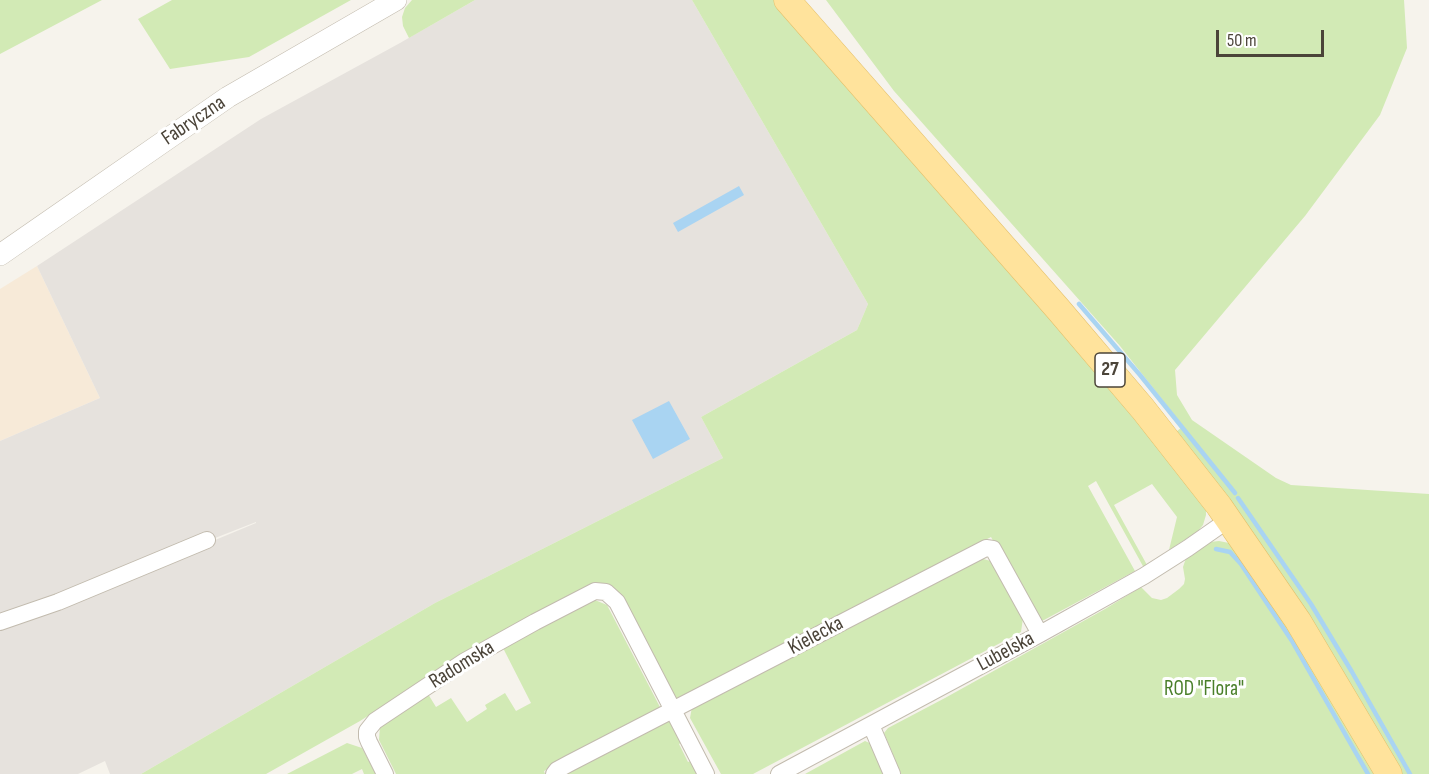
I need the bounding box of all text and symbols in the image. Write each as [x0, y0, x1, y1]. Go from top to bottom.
scale bar [1219, 18, 1327, 56]
text: 50 m [1227, 30, 1257, 51]
street label: Fabryczna [157, 91, 231, 151]
road number: 27 [1095, 353, 1125, 387]
street label: Kielecka [784, 611, 848, 661]
street label: Lubelska [973, 626, 1039, 678]
street label: Radomska [425, 635, 499, 695]
park label: ROD "Flora" [1164, 677, 1244, 703]

